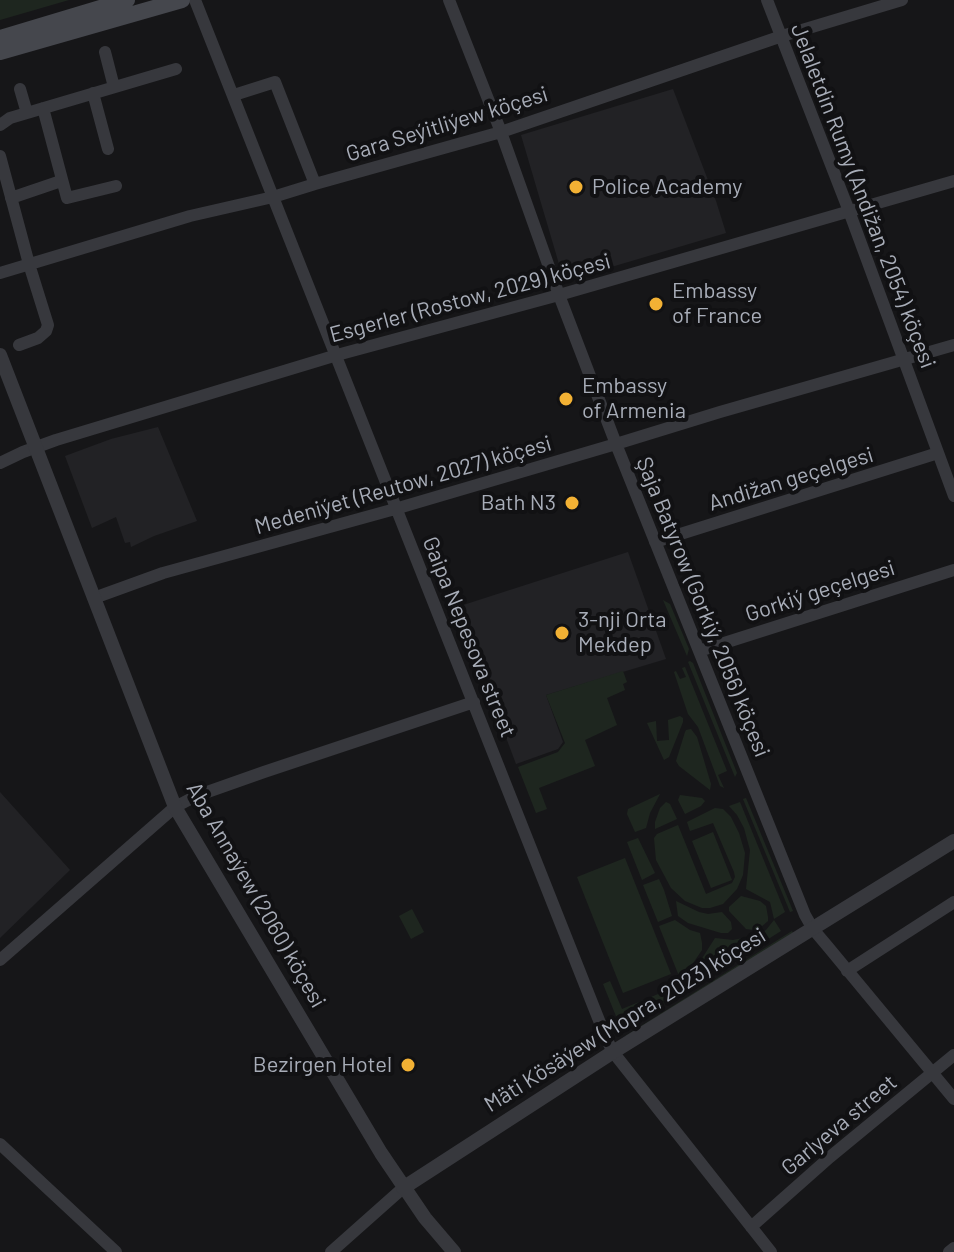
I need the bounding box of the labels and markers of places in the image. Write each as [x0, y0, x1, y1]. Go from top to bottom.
place label: Police Academy [592, 174, 742, 200]
marker: Police Academy [567, 178, 585, 196]
place label: Embassy of France [672, 278, 762, 330]
marker: Embassy of France [647, 295, 665, 313]
place label: Embassy of Armenia [582, 373, 686, 424]
marker: Embassy of Armenia [557, 390, 575, 408]
place label: Bath N3 [481, 490, 556, 516]
marker: Bath N3 [563, 494, 581, 512]
place label: 3-nji Orta Mekdep [578, 607, 667, 658]
marker: 3-nji Orta Mekdep [553, 624, 571, 642]
place label: Bezirgen Hotel [253, 1052, 392, 1078]
marker: Bezirgen Hotel [399, 1056, 417, 1074]

